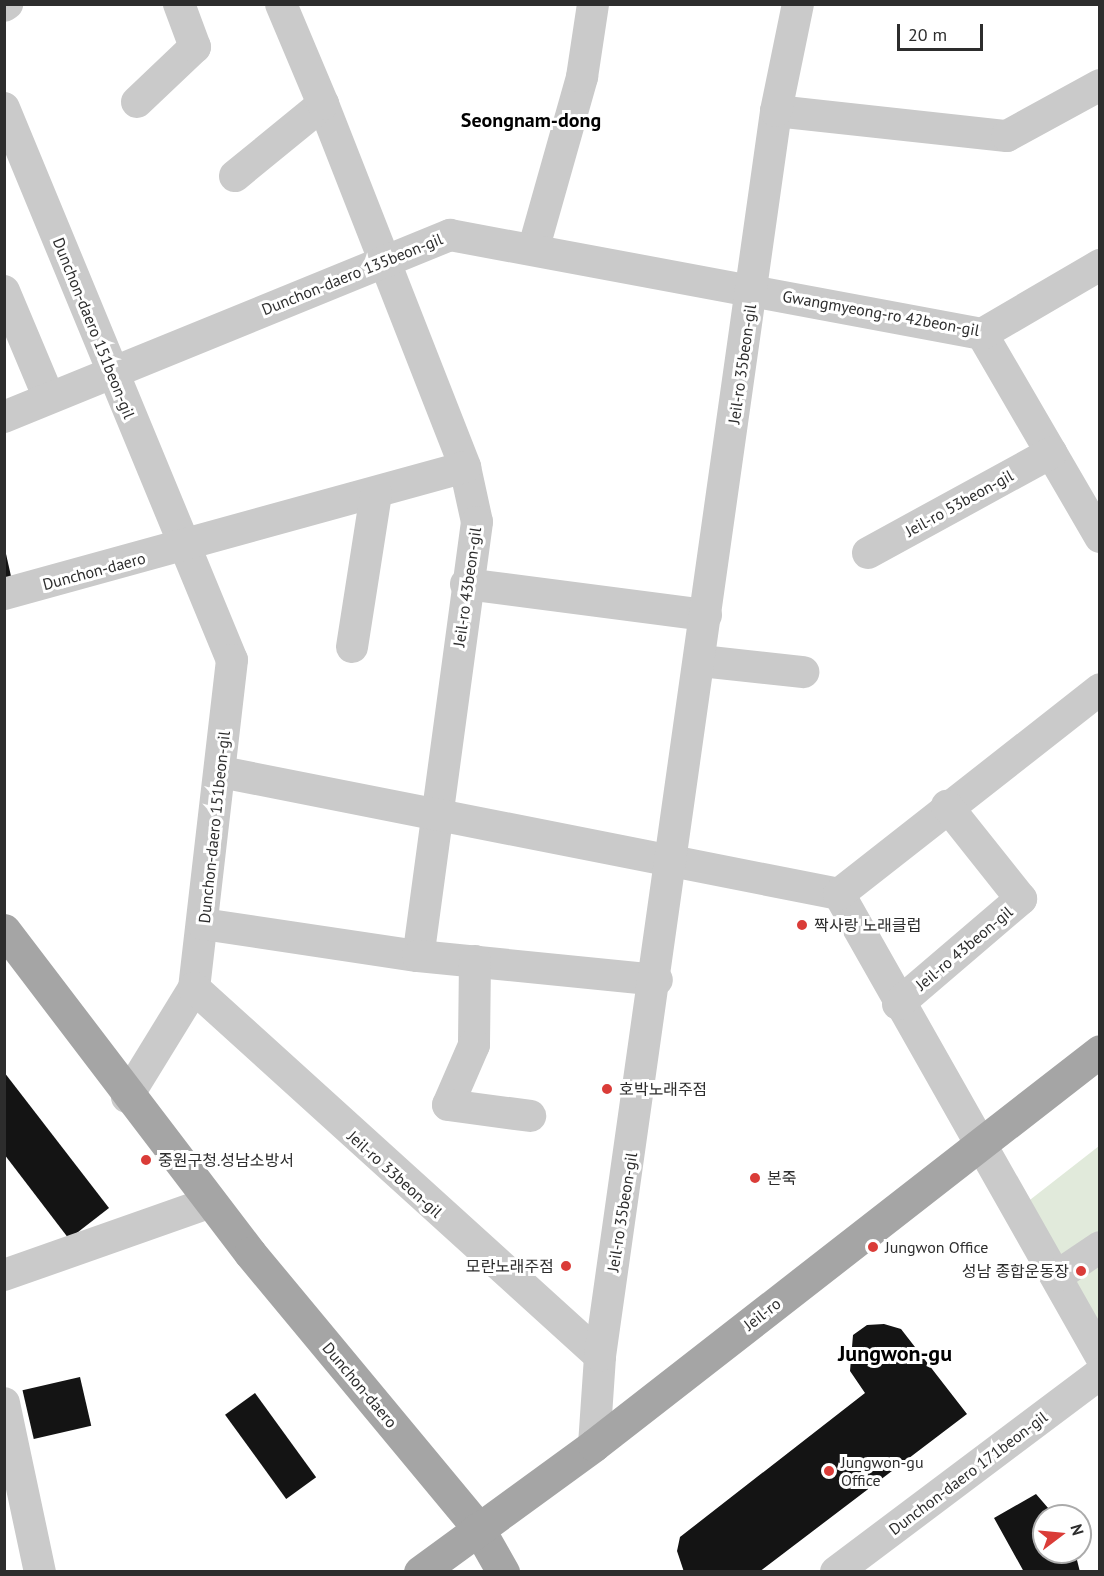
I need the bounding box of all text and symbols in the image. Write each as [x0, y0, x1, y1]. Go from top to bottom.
scale bar [900, 12, 986, 50]
text: 20 m [908, 23, 947, 46]
district label: Seongnam-dong [461, 108, 601, 132]
street label: Dunchon-daero 135beon-gil [259, 229, 445, 319]
street label: Dunchon-daero 151beon-gil [49, 235, 139, 421]
street label: Gwangmyeong-ro 42beon-gil [781, 286, 981, 340]
street label: Jeil-ro 35beon-gil [724, 303, 760, 425]
street label: Jeil-ro 53beon-gil [902, 465, 1016, 541]
street label: Jeil-ro 43beon-gil [449, 526, 485, 648]
street label: Dunchon-daero [41, 548, 147, 594]
street label: Dunchon-daero 151beon-gil [194, 730, 234, 924]
street label: Jeil-ro 43beon-gil [912, 902, 1016, 994]
place label: 짝사랑 노래클럽 [814, 915, 921, 935]
marker: 짝사랑 노래클럽 [795, 918, 809, 932]
place label: 호박노래주점 [619, 1079, 707, 1099]
marker: 호박노래주점 [600, 1082, 614, 1096]
street label: Jeil-ro 33beon-gil [344, 1127, 446, 1221]
place label: 중원구청.성남소방서 [158, 1150, 294, 1170]
street label: Jeil-ro 35beon-gil [603, 1151, 641, 1273]
marker: 중원구청.성남소방서 [139, 1153, 153, 1167]
place label: 본죽 [767, 1168, 796, 1188]
marker: 본죽 [748, 1171, 762, 1185]
place label: Jungwon Office [885, 1237, 988, 1257]
marker: Jungwon Office [866, 1240, 880, 1254]
place label: 모란노래주점 [466, 1256, 554, 1276]
marker: 모란노래주점 [559, 1259, 573, 1273]
place label: 성남 종합운동장 [962, 1261, 1069, 1281]
marker: 성남 종합운동장 [1074, 1264, 1088, 1278]
street label: Jeil-ro [740, 1294, 784, 1334]
street label: Dunchon-daero [319, 1338, 401, 1432]
district label: Jungwon-gu [838, 1341, 952, 1367]
street label: Dunchon-daero 171beon-gil [885, 1407, 1051, 1539]
place label: Jungwon-gu Office [841, 1452, 924, 1490]
marker: Jungwon-gu Office [822, 1464, 836, 1478]
north arrow [1032, 1504, 1092, 1564]
text: N [1066, 1522, 1088, 1537]

